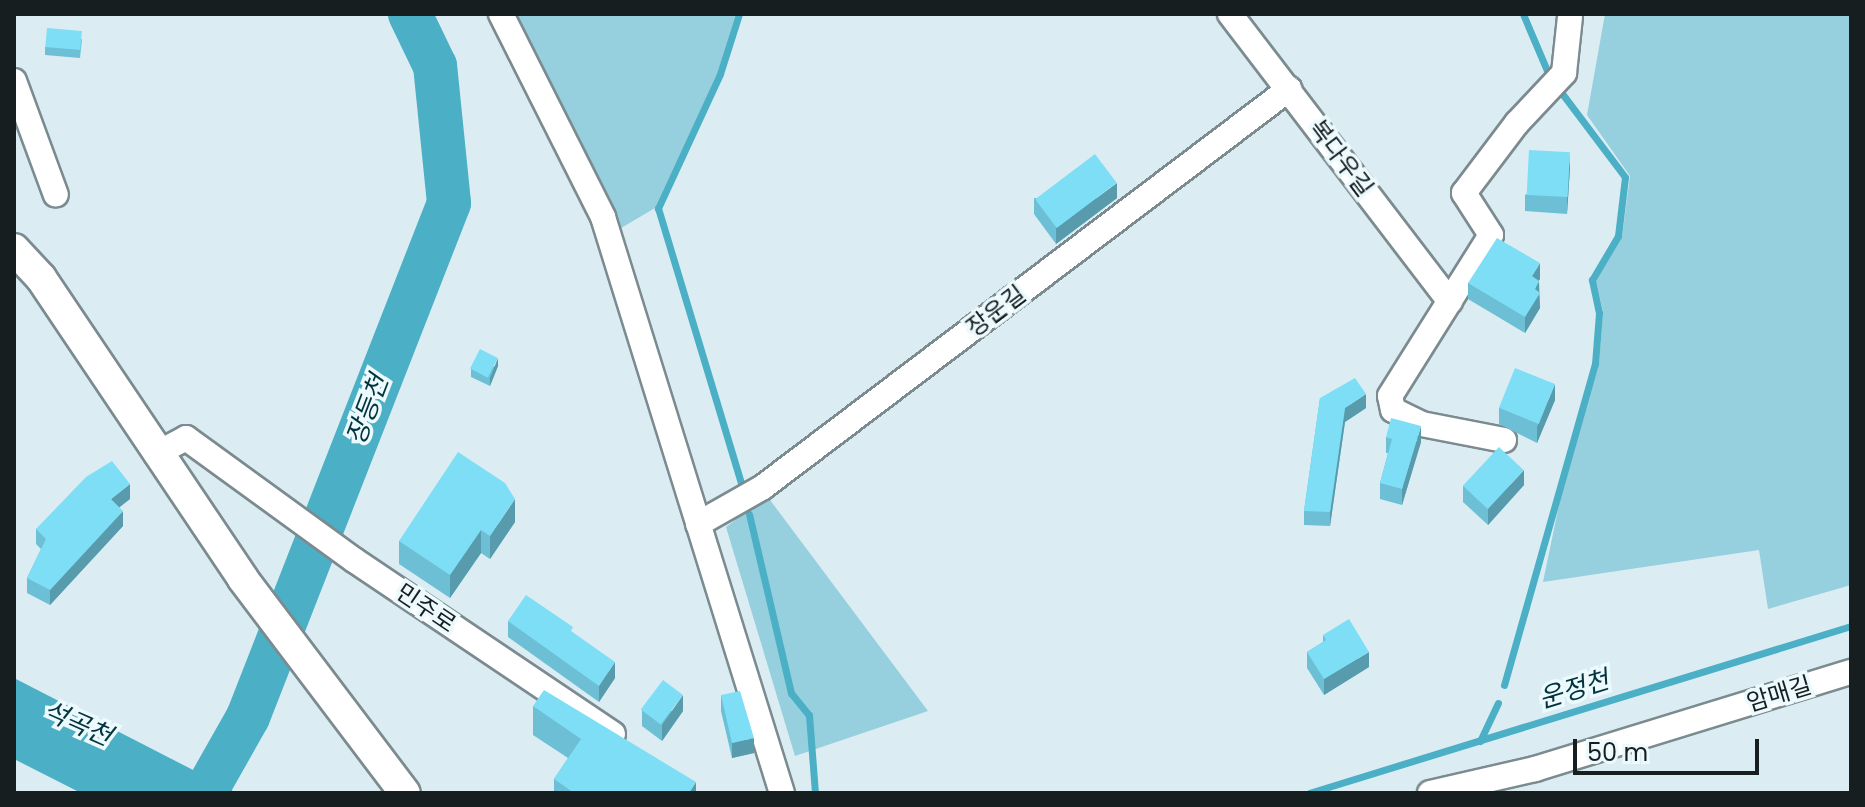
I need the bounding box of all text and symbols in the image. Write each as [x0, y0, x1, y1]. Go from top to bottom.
street label: 복다우길 [1303, 114, 1379, 202]
street label: 장운길 [961, 280, 1031, 342]
water label: 장등천 [341, 371, 395, 449]
street label: 민주로 [390, 578, 462, 638]
water label: 운정천 [1535, 665, 1613, 715]
street label: 암매길 [1743, 671, 1815, 717]
water label: 석곡천 [38, 695, 116, 753]
scale bar [1577, 723, 1763, 773]
text: 50 m [1587, 736, 1648, 769]

